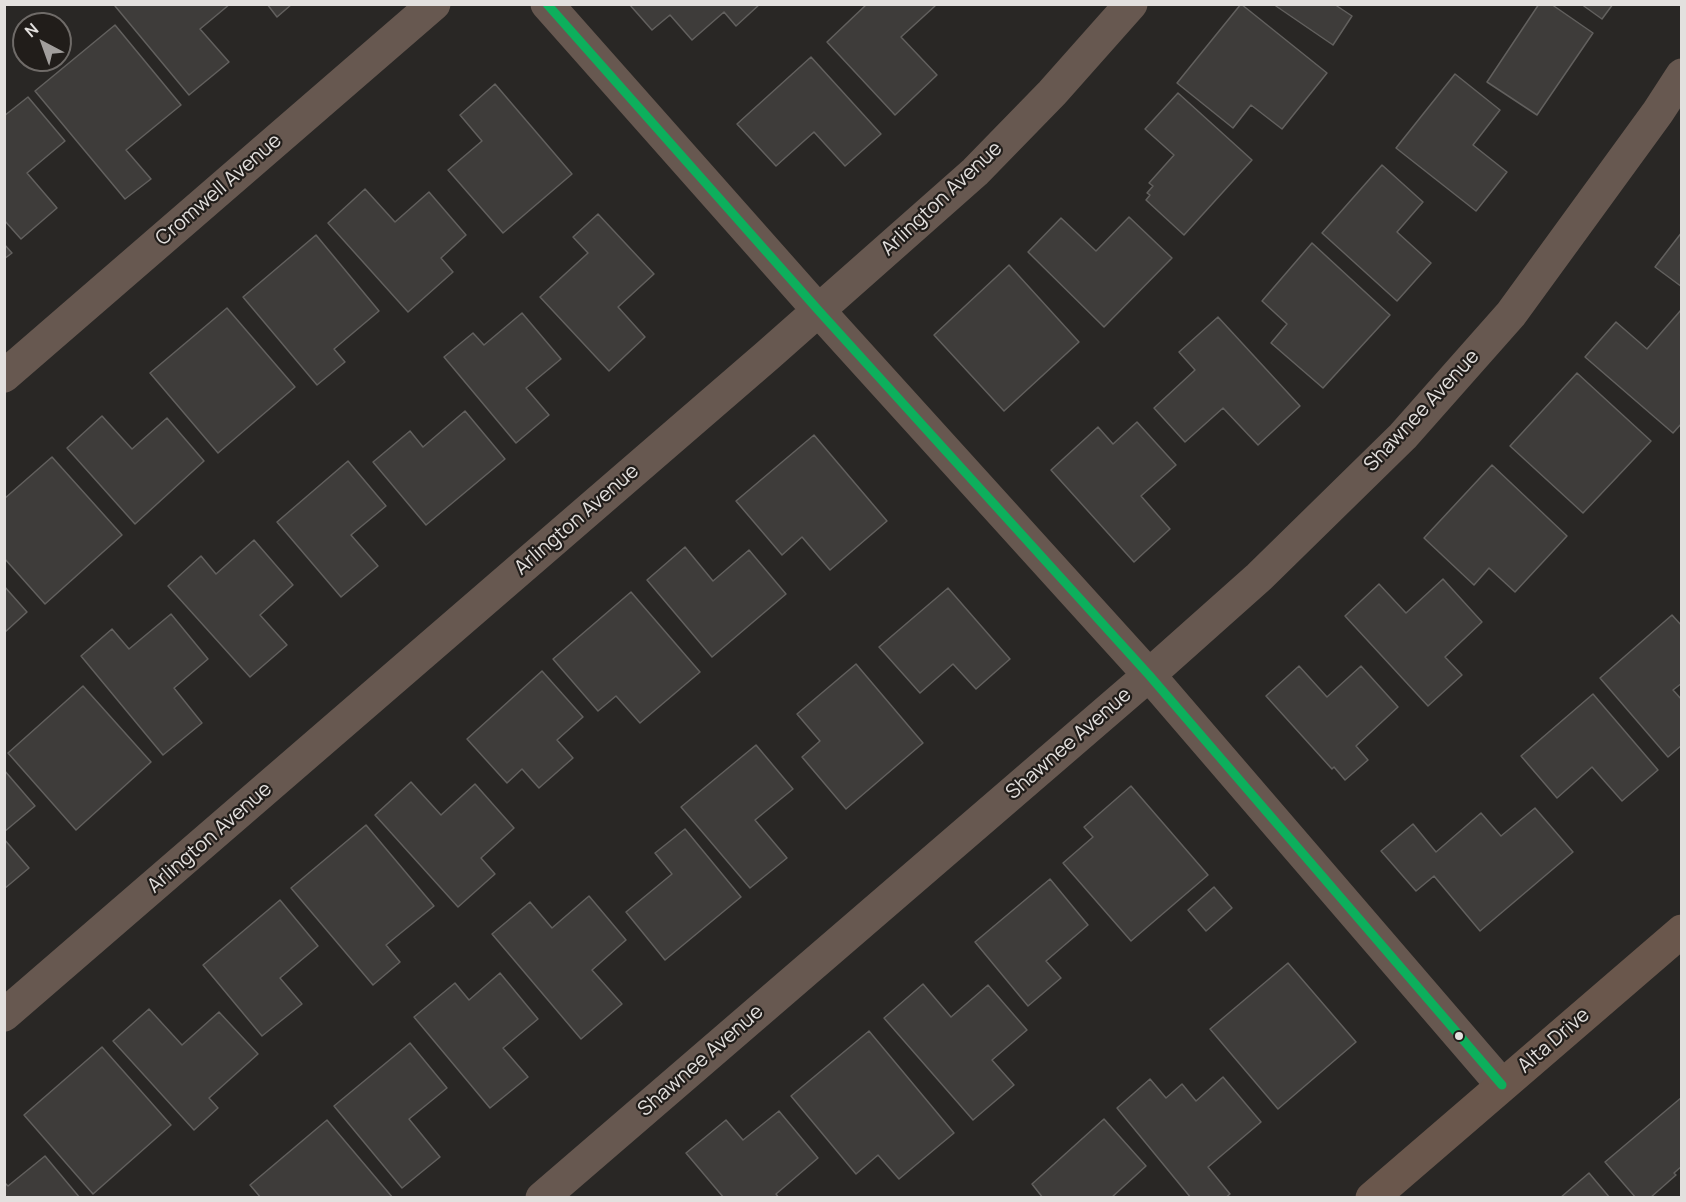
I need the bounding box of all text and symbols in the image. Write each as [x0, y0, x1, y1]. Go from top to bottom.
north arrow [12, 12, 72, 72]
text: N [20, 18, 43, 42]
street label: Cromwell Avenue [151, 129, 287, 251]
street label: Arlington Avenue [877, 137, 1007, 261]
street label: Shawnee Avenue [1359, 345, 1485, 477]
street label: Arlington Avenue [510, 460, 644, 580]
street label: Shawnee Avenue [1002, 683, 1136, 805]
street label: Arlington Avenue [143, 778, 277, 898]
street label: Shawnee Avenue [634, 1000, 768, 1122]
street label: Alta Drive [1513, 1003, 1595, 1079]
unlabelled marker [1453, 1030, 1465, 1042]

